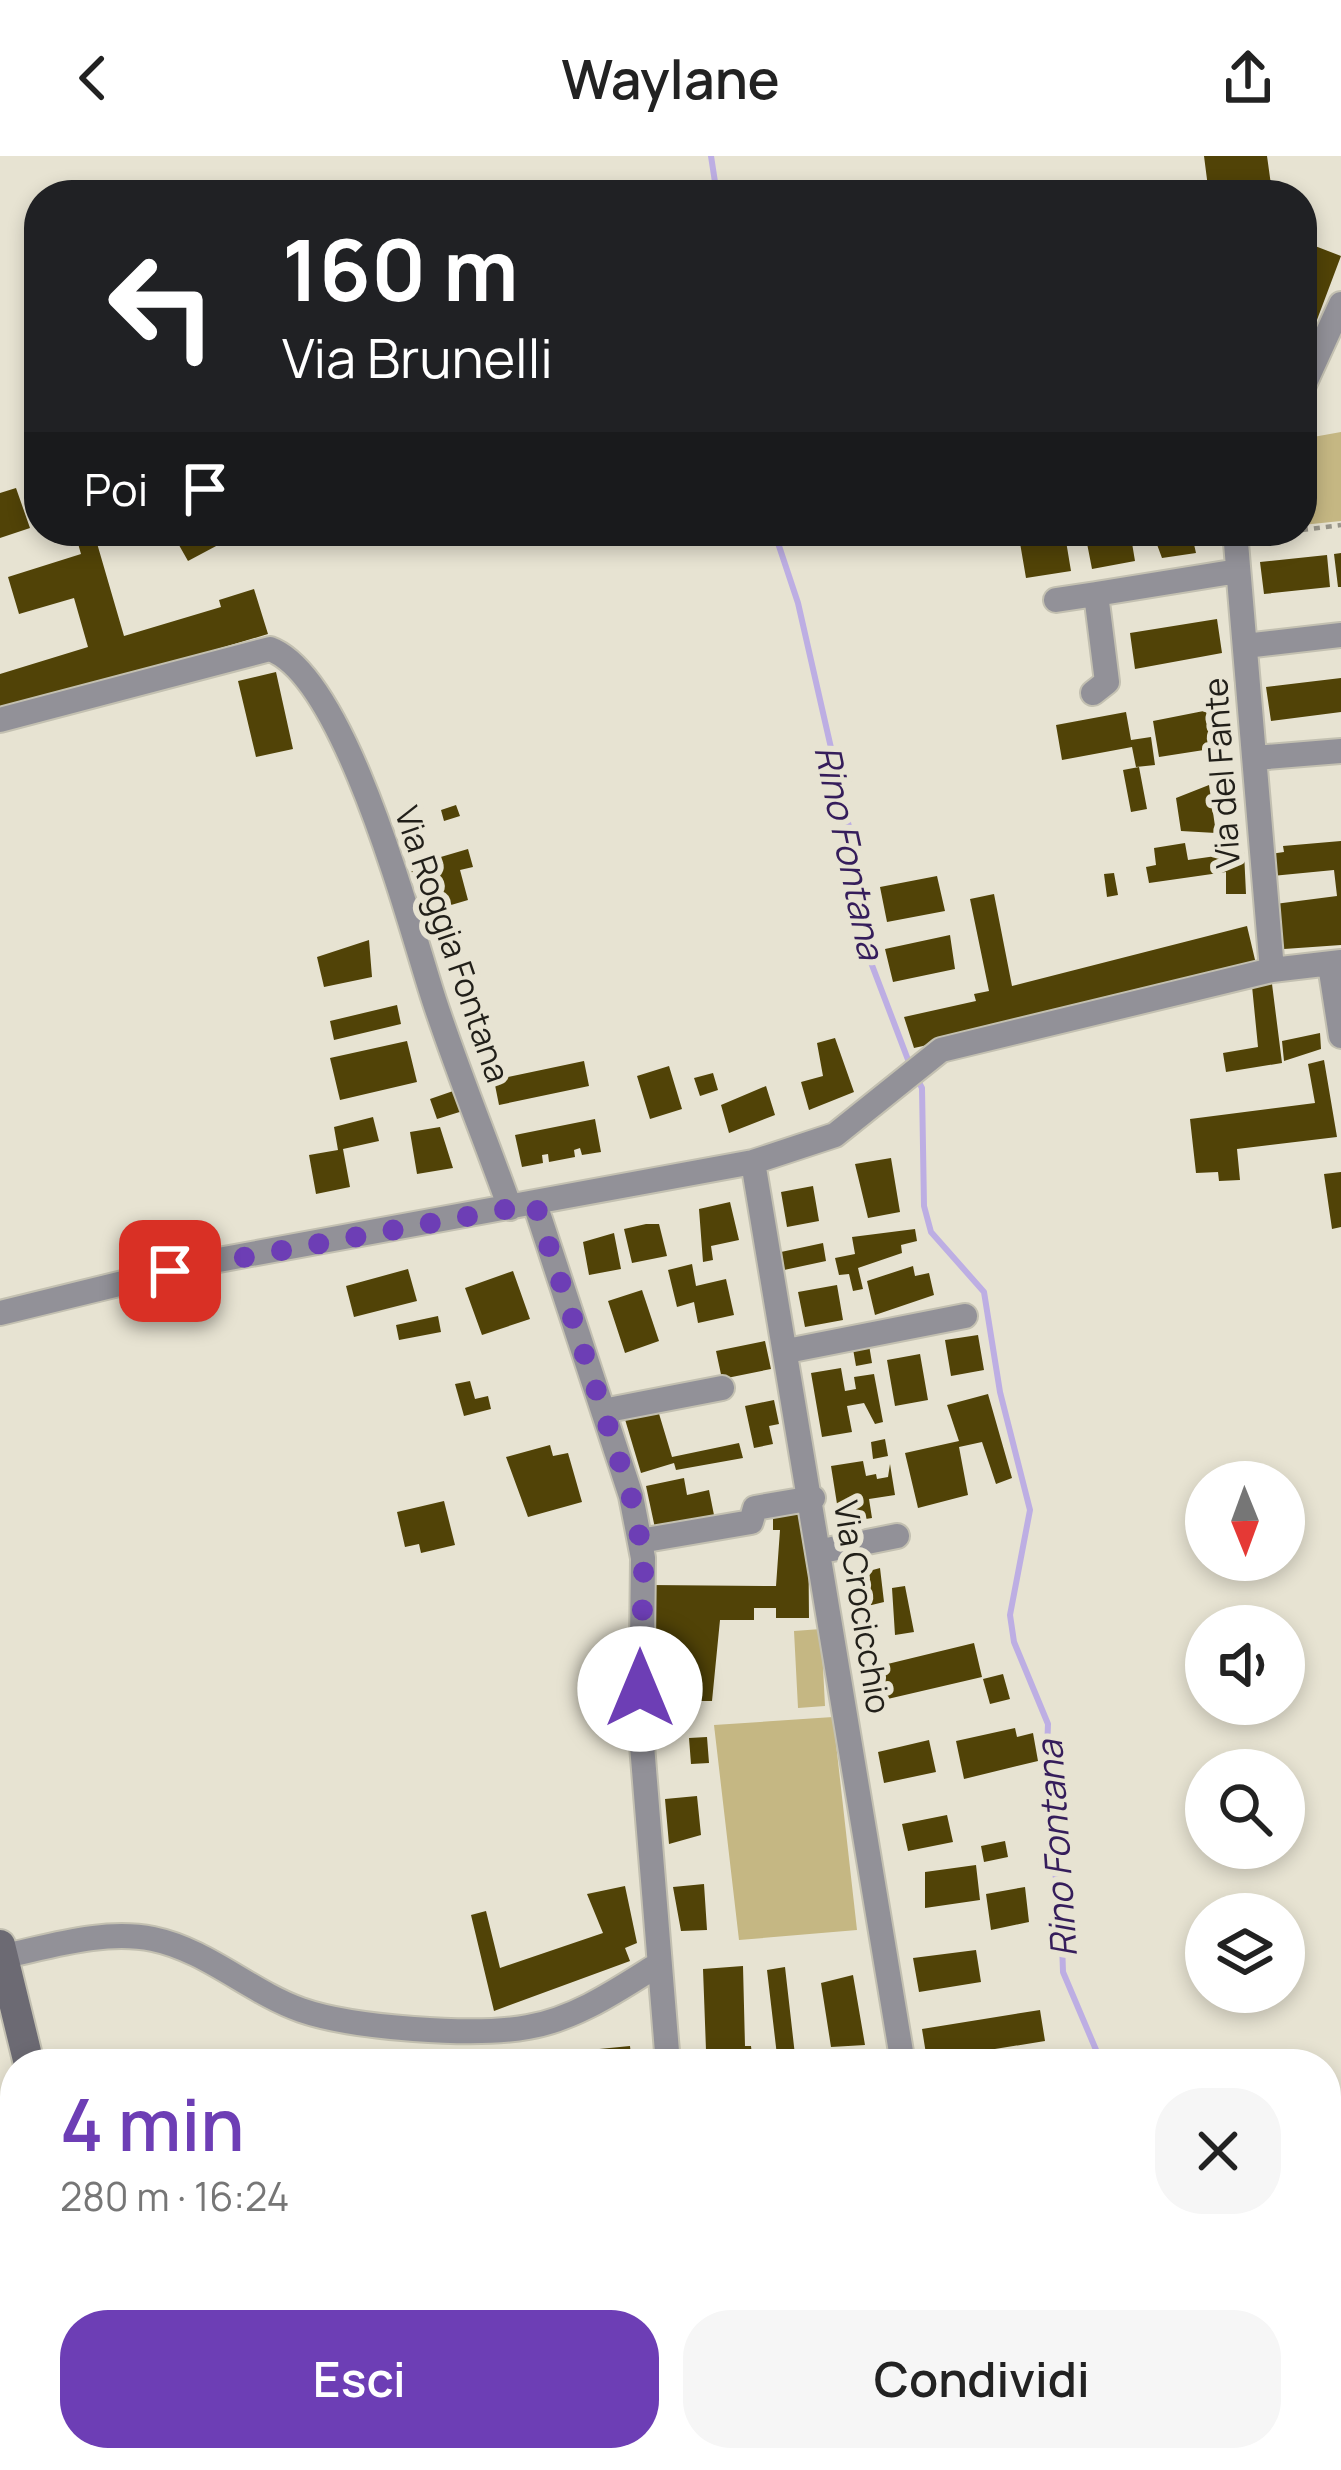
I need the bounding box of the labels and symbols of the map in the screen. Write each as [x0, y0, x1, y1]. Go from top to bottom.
street label: Via del Fante [1192, 676, 1250, 870]
water label: Rino Fontana [803, 741, 897, 965]
street label: Via Roggia Fontana [385, 800, 521, 1088]
pin [119, 1220, 221, 1322]
north arrow [1185, 1461, 1305, 1581]
street label: Via Crocicchio [824, 1497, 902, 1717]
position arrow [577, 1626, 703, 1752]
water label: Rino Fontana [1024, 1737, 1088, 1959]

